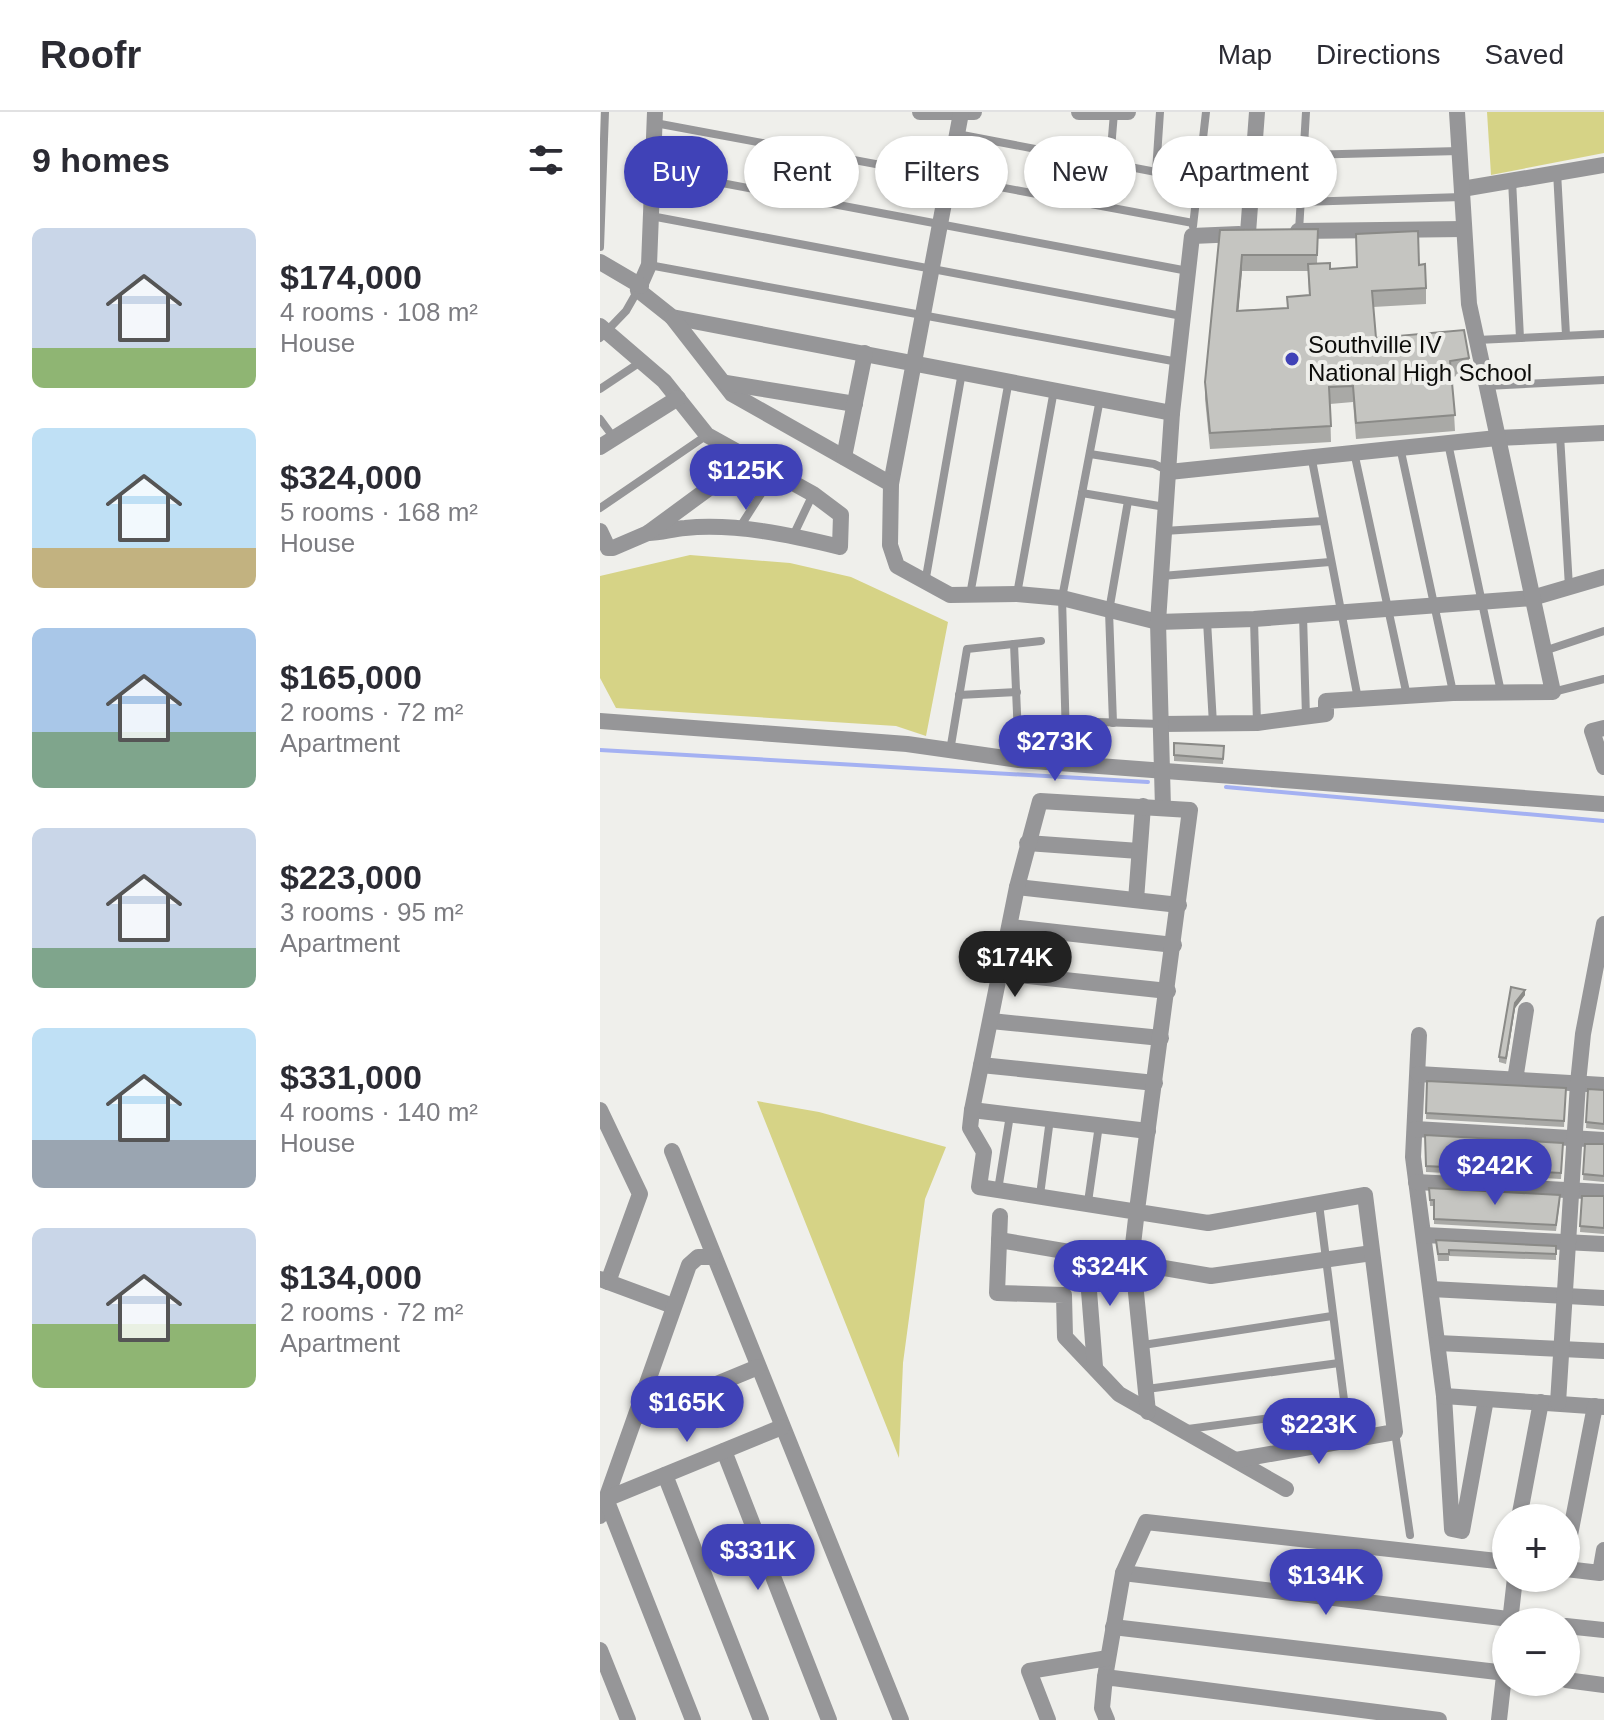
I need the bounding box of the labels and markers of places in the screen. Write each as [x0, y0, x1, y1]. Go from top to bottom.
place label: Southville IV National High School [1308, 331, 1532, 386]
marker: Southville IV National High School [1283, 350, 1301, 368]
pin: $125K [690, 444, 802, 512]
pin: $273K [999, 715, 1111, 783]
pin: $174K [959, 931, 1071, 999]
pin: $242K [1439, 1139, 1551, 1207]
pin: $324K [1054, 1240, 1166, 1308]
pin: $165K [631, 1376, 743, 1444]
pin: $223K [1263, 1398, 1375, 1466]
pin: $331K [702, 1524, 814, 1592]
pin: $134K [1270, 1549, 1382, 1617]

